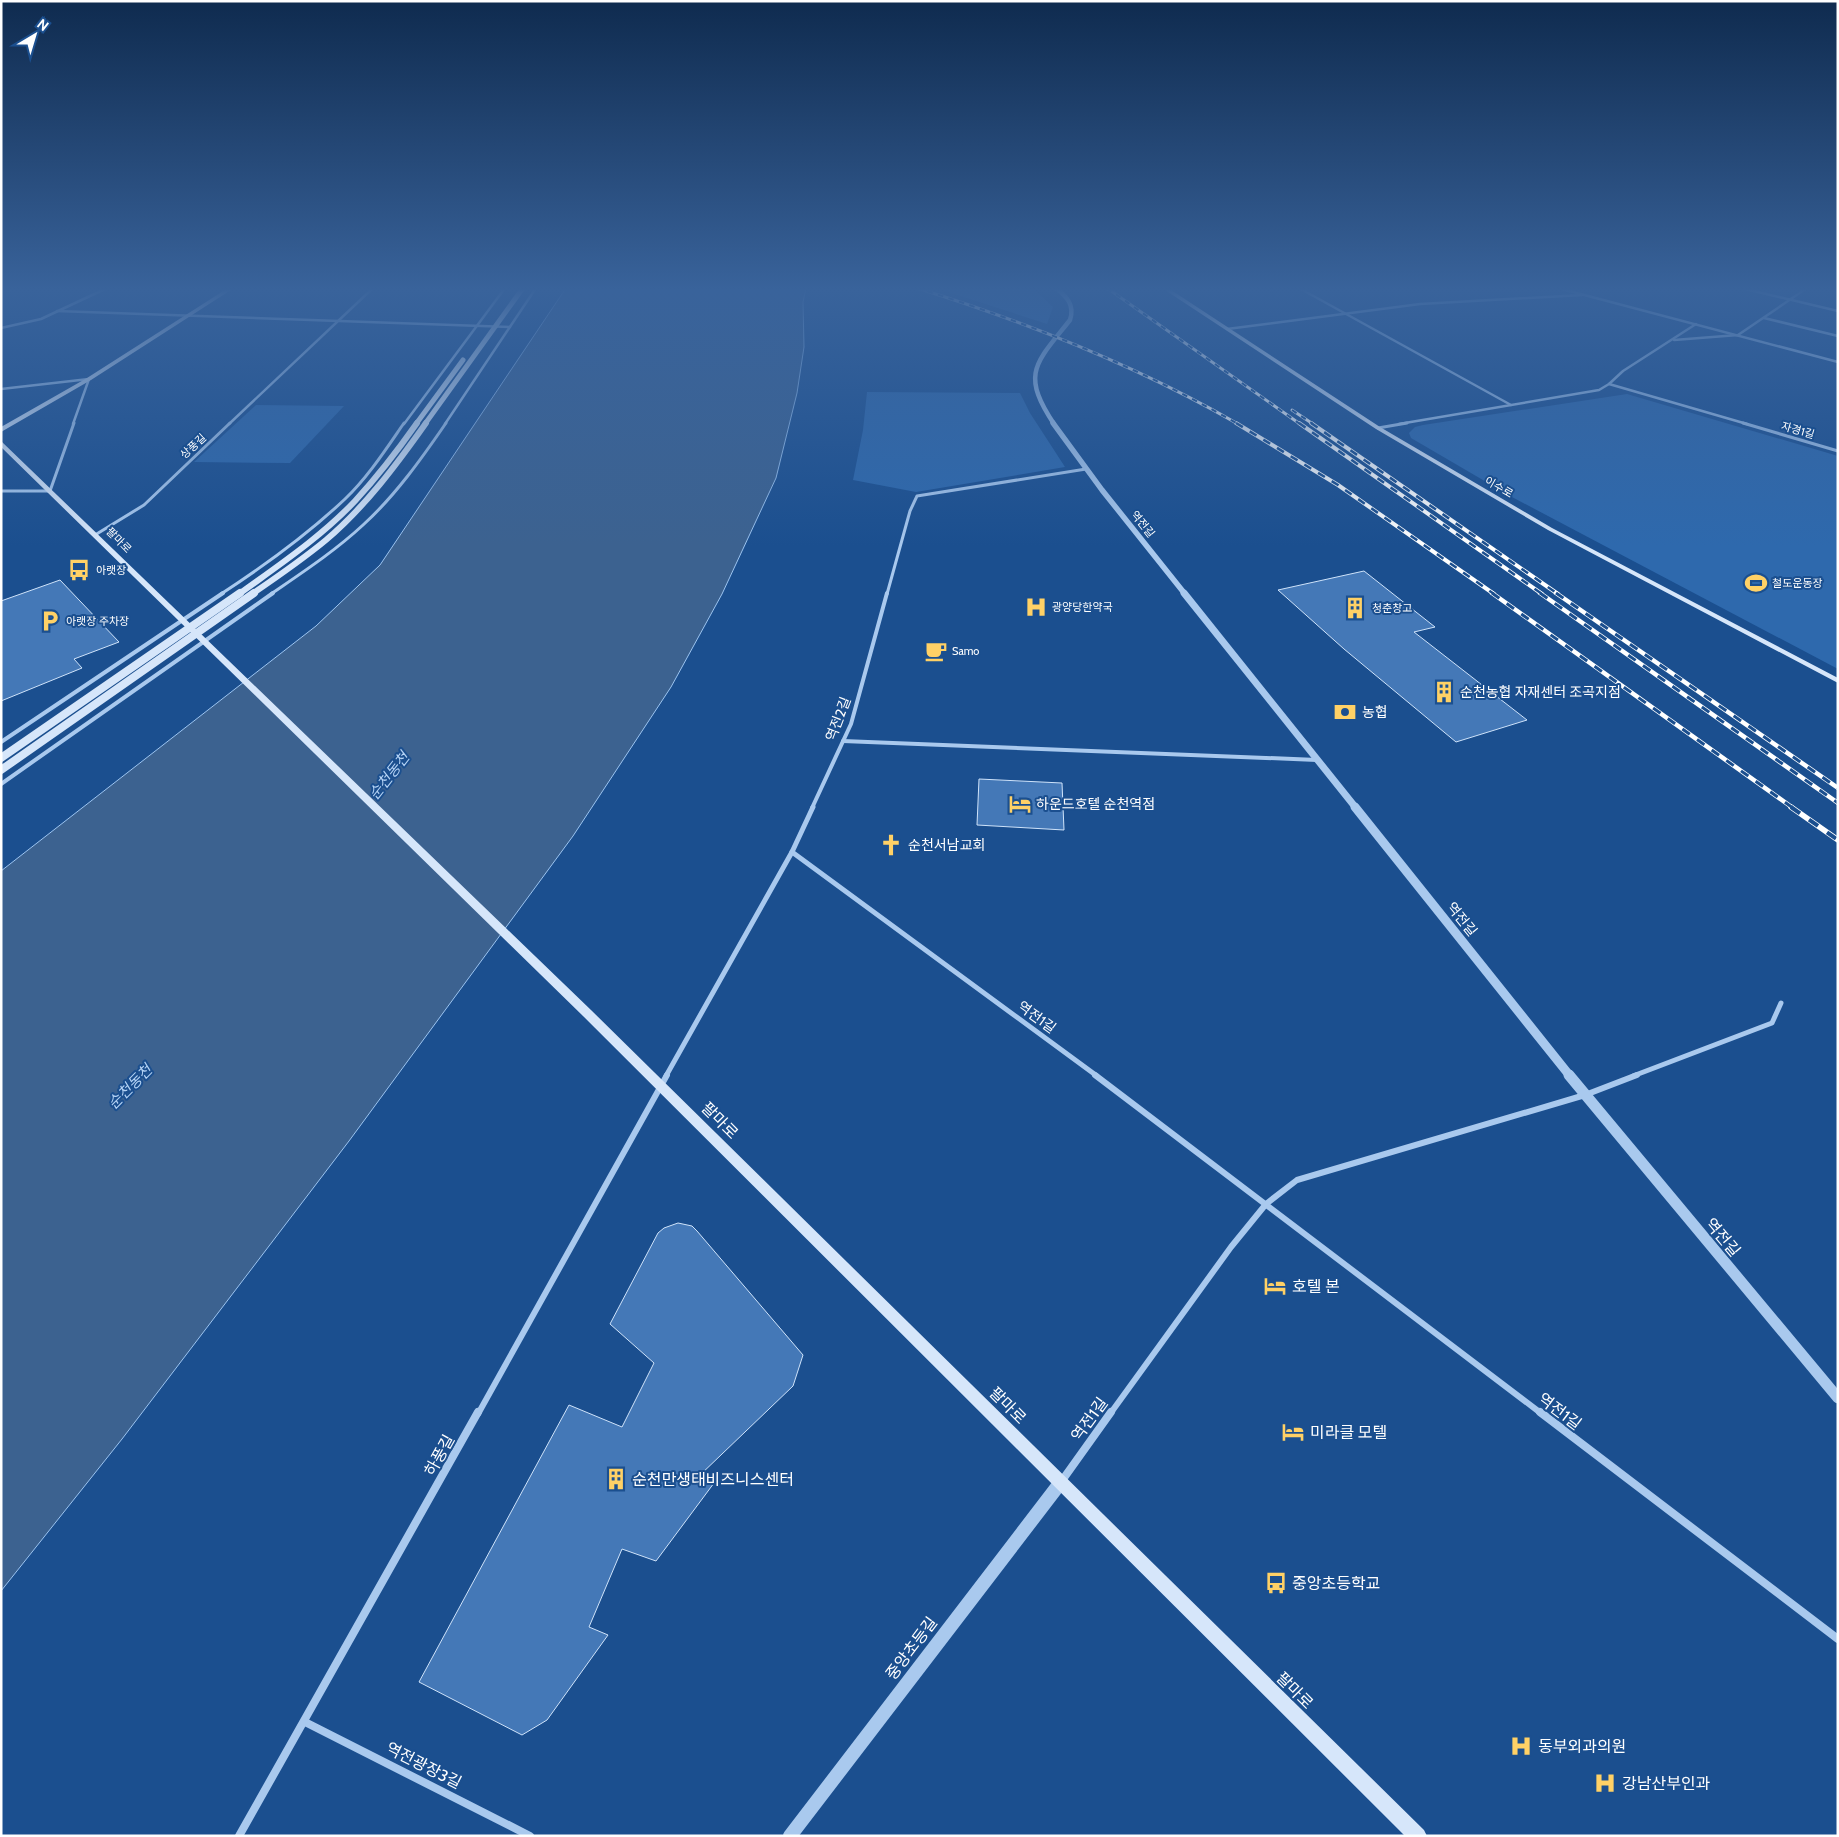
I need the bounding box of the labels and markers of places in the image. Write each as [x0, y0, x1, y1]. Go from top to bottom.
bus stop icon: 아랫장 [66, 557, 92, 583]
place label: 아랫장 [96, 563, 126, 577]
sports icon: 철도운동장 [1743, 570, 1769, 596]
place label: 철도운동장 [1772, 576, 1823, 590]
hospital icon: 광양당한약국 [1023, 594, 1049, 620]
building icon: 청춘창고 [1342, 595, 1368, 621]
place label: 광양당한약국 [1052, 600, 1113, 614]
place label: 청춘창고 [1372, 601, 1412, 615]
parking icon: 아랫장 주차장 [37, 608, 63, 634]
place label: 아랫장 주차장 [66, 614, 129, 628]
cafe icon: Samo [923, 638, 949, 664]
place label: Samo [952, 644, 979, 658]
building icon: 순천농협 자재센터 조곡지점 [1431, 679, 1457, 705]
place label: 순천농협 자재센터 조곡지점 [1460, 683, 1621, 701]
bank icon: 농협 [1332, 699, 1358, 725]
place label: 농협 [1362, 703, 1388, 721]
hotel icon: 하운드호텔 순천역점 [1007, 791, 1033, 817]
place label: 하운드호텔 순천역점 [1036, 795, 1155, 813]
church icon: 순천서남교회 [878, 832, 904, 858]
place label: 순천서남교회 [908, 836, 985, 854]
hotel icon: 호텔 본 [1262, 1273, 1288, 1299]
place label: 호텔 본 [1292, 1277, 1340, 1296]
hotel icon: 미라클 모텔 [1280, 1419, 1306, 1445]
place label: 미라클 모텔 [1310, 1423, 1387, 1442]
building icon: 순천만생태비즈니스센터 [603, 1466, 629, 1492]
place label: 순천만생태비즈니스센터 [632, 1470, 794, 1489]
bus stop icon: 중앙초등학교 [1263, 1570, 1289, 1596]
place label: 중앙초등학교 [1292, 1574, 1380, 1593]
hospital icon: 동부외과의원 [1508, 1733, 1534, 1759]
place label: 동부외과의원 [1538, 1737, 1626, 1756]
hospital icon: 강남산부인과 [1592, 1770, 1618, 1796]
place label: 강남산부인과 [1622, 1774, 1711, 1793]

